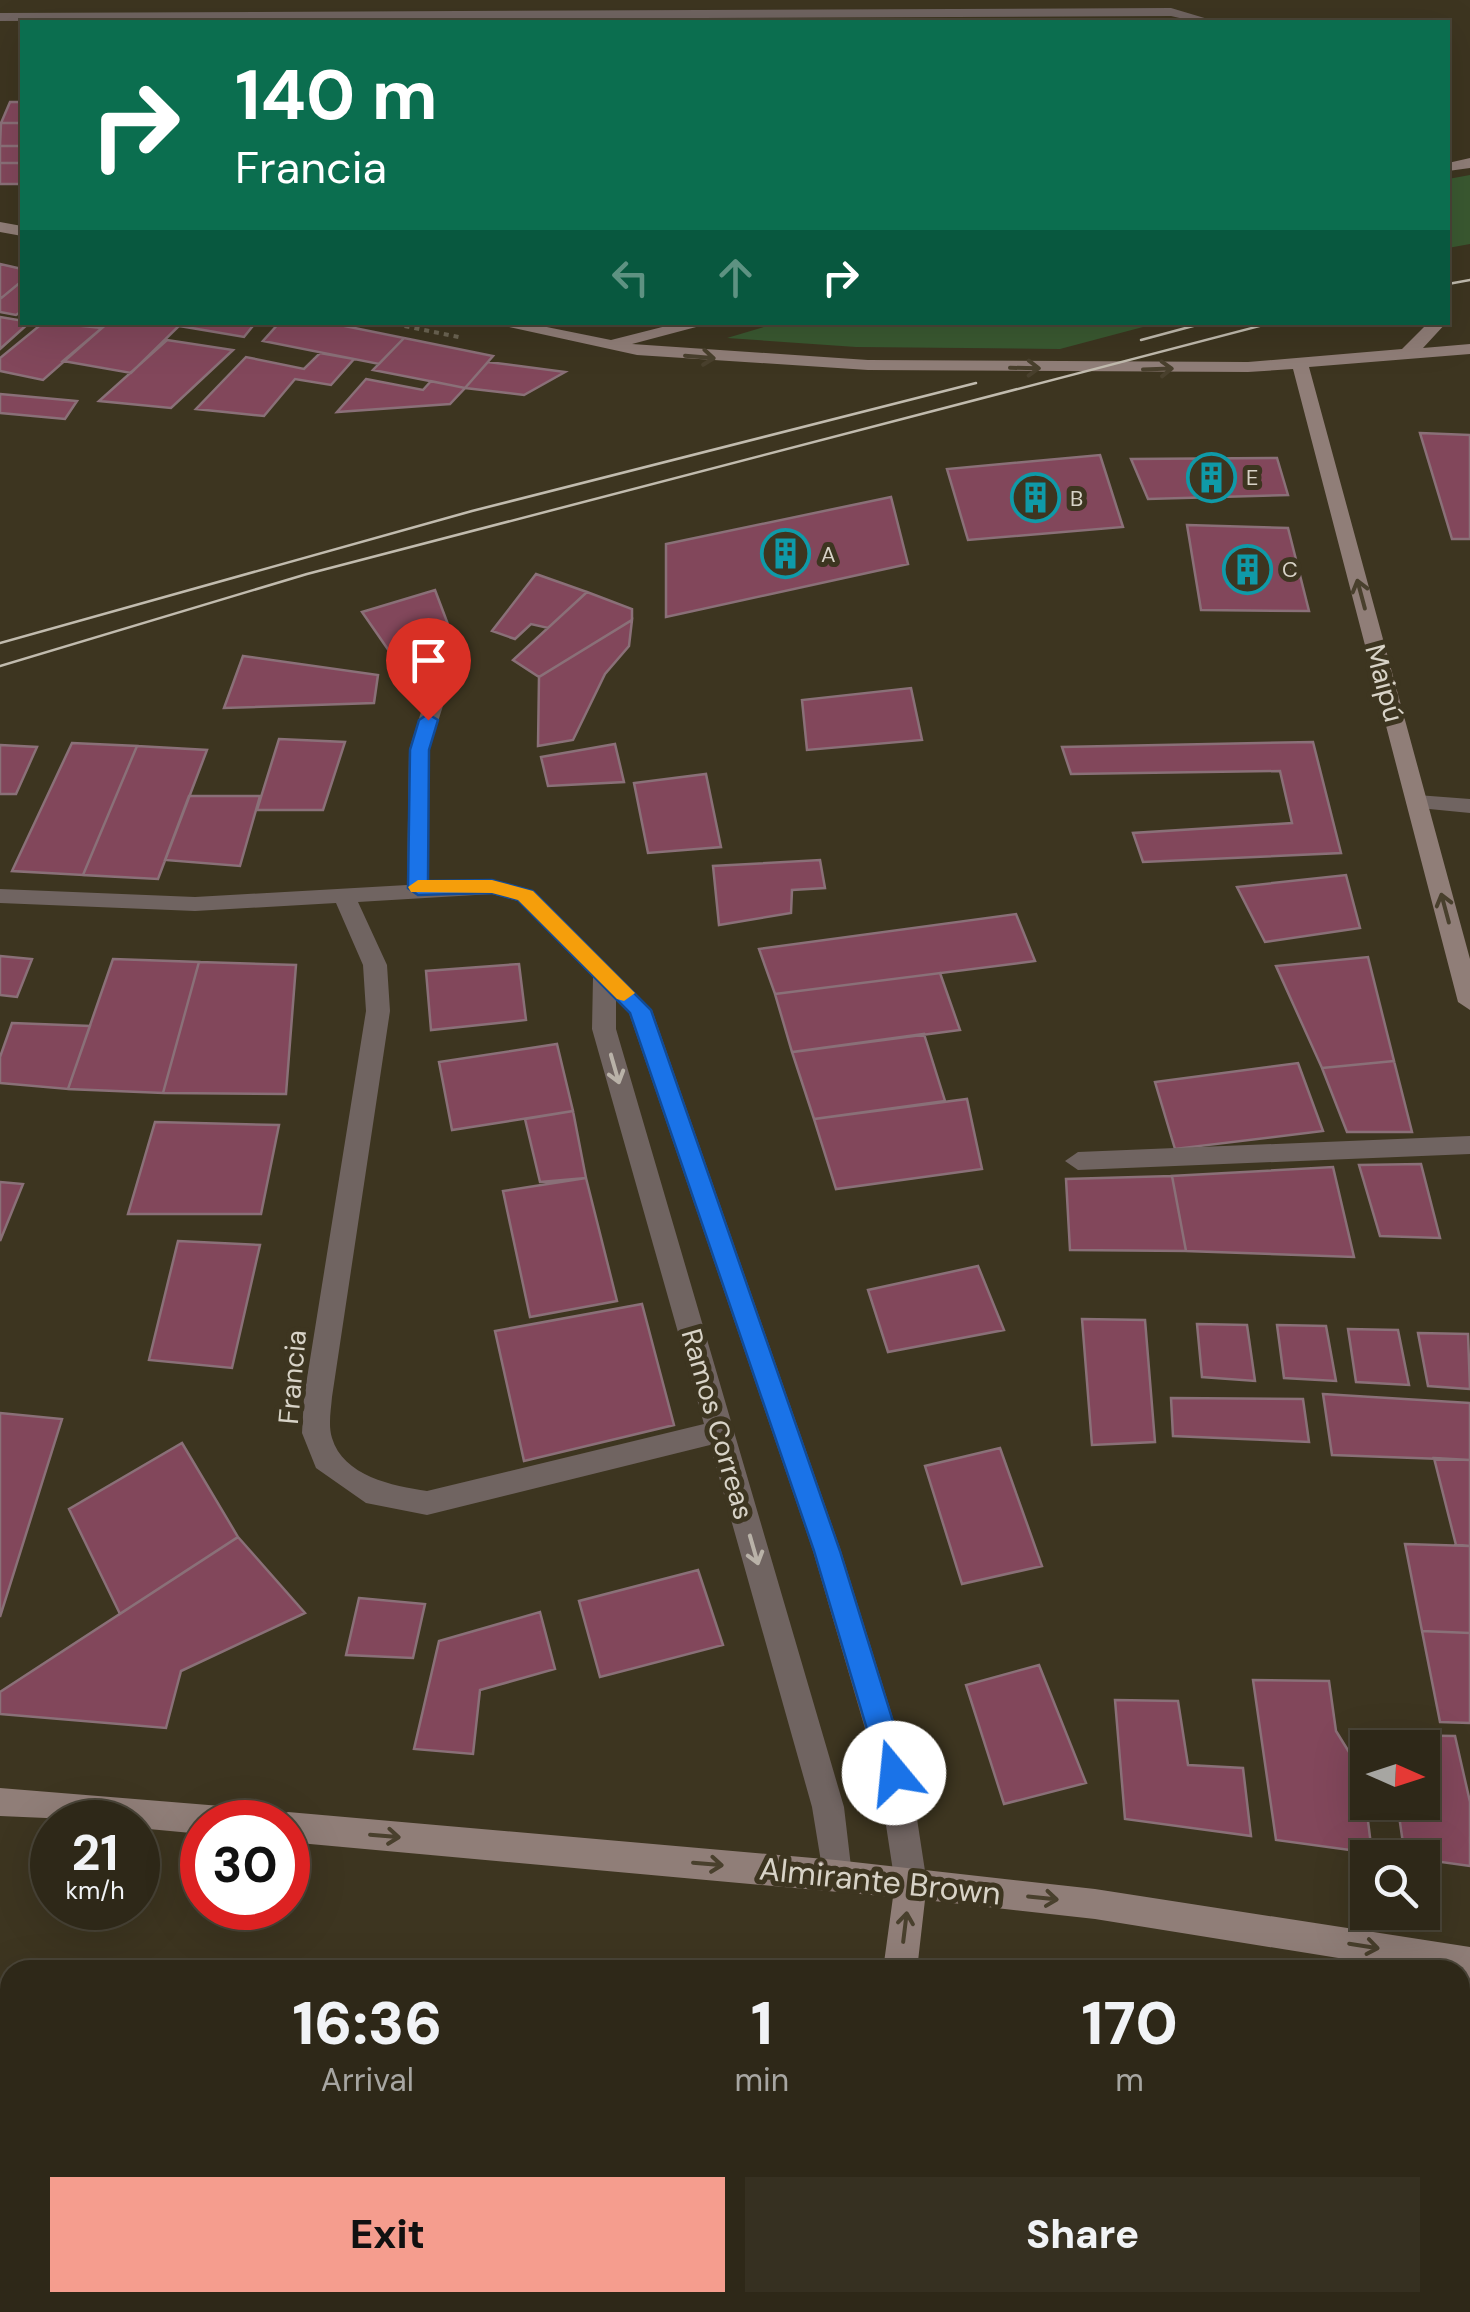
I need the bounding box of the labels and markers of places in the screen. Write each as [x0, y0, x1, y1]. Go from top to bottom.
building icon: E [1185, 451, 1237, 503]
place label: E [1246, 463, 1258, 492]
building icon: B [1009, 472, 1061, 524]
place label: B [1070, 484, 1083, 513]
building icon: A [760, 528, 812, 580]
place label: A [821, 540, 836, 569]
building icon: C [1221, 543, 1273, 595]
place label: C [1282, 555, 1298, 584]
pin [386, 618, 471, 721]

